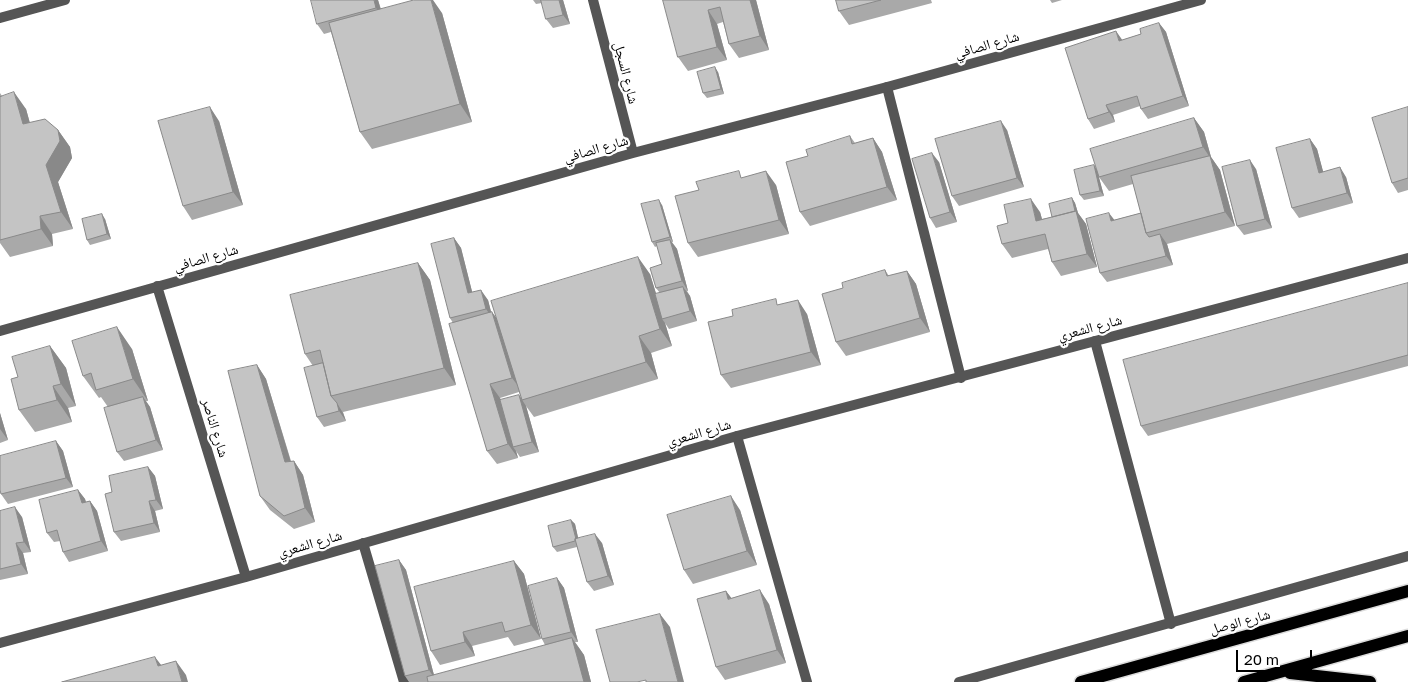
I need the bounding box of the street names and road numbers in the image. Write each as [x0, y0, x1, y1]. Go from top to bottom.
street label: شارع الصافي [953, 28, 1021, 62]
street label: شارع السجل [610, 40, 642, 106]
street label: شارع الصافي [562, 132, 630, 166]
street label: شارع الصافي [172, 241, 240, 275]
street label: شارع الشعري [1056, 311, 1124, 345]
street label: شارع الناصر [198, 397, 232, 459]
street label: شارع الشعري [665, 416, 733, 450]
street label: شارع الشعري [276, 527, 344, 561]
street label: شارع الوصل [1208, 606, 1272, 638]

